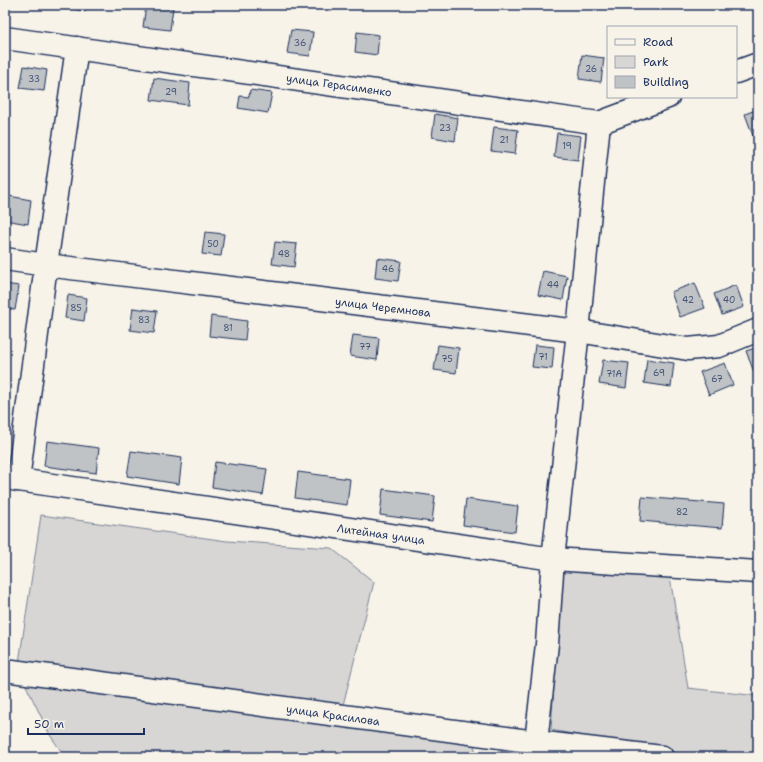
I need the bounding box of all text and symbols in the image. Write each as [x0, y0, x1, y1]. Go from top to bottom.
legend [607, 26, 737, 98]
text: Road [643, 34, 674, 50]
house number: 36 [294, 37, 306, 49]
text: Park [643, 54, 669, 70]
house number: 26 [585, 63, 597, 75]
street label: улица Герасименко [285, 71, 393, 100]
house number: 33 [28, 73, 40, 85]
text: Building [643, 74, 689, 90]
house number: 29 [165, 86, 177, 98]
house number: 23 [439, 122, 451, 134]
house number: 21 [499, 134, 509, 146]
house number: 19 [562, 140, 572, 152]
house number: 50 [207, 238, 219, 250]
house number: 48 [278, 248, 290, 260]
house number: 46 [382, 263, 394, 275]
house number: 44 [547, 279, 559, 291]
street label: улица Черемнова [334, 294, 432, 321]
house number: 42 [682, 294, 694, 306]
house number: 40 [723, 294, 735, 306]
house number: 85 [70, 302, 82, 314]
house number: 83 [138, 314, 150, 326]
house number: 81 [223, 322, 233, 334]
house number: 77 [359, 341, 371, 353]
house number: 71 [538, 351, 548, 363]
house number: 75 [441, 353, 453, 365]
house number: 69 [653, 367, 665, 379]
house number: 71А [606, 368, 623, 380]
house number: 67 [711, 373, 723, 385]
house number: 82 [676, 506, 688, 518]
street label: Литейная улица [336, 521, 426, 548]
street label: улица Красилова [285, 701, 381, 730]
scale bar [28, 710, 144, 736]
text: 50 m [34, 716, 64, 732]

